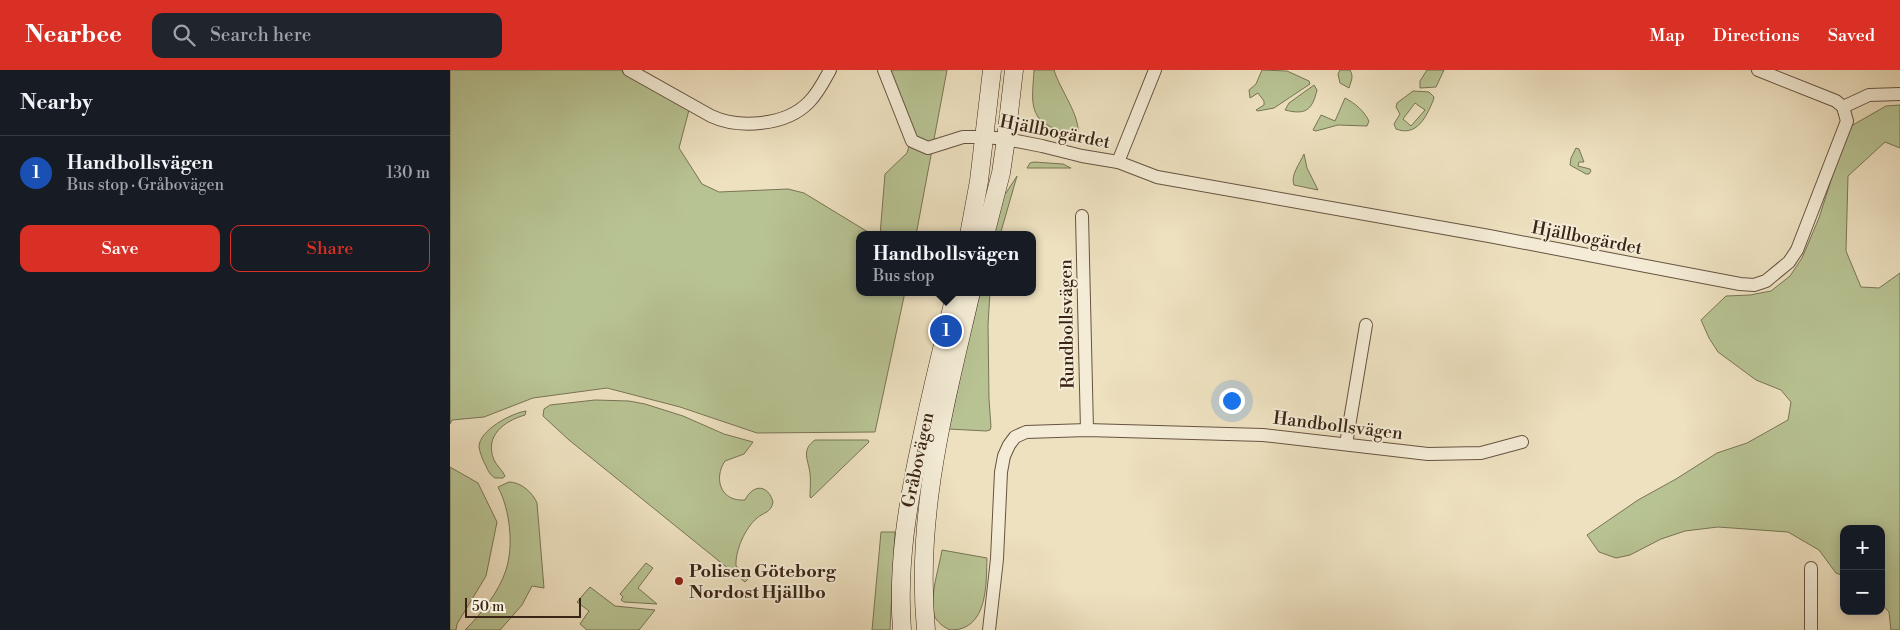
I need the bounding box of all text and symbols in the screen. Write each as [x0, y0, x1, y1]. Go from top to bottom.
search box [152, 13, 502, 58]
text: Nearbee [25, 20, 122, 50]
icon: search [170, 21, 198, 49]
text: Search here [210, 23, 311, 47]
text: Map [1649, 24, 1685, 47]
text: Directions [1713, 24, 1800, 47]
text: Saved [1828, 24, 1875, 47]
text: Nearby [20, 90, 93, 116]
street label: Hjällbogärdet [998, 110, 1113, 154]
text: Handbollsvägen [67, 151, 213, 175]
text: 1 [32, 163, 40, 183]
text: 130 m [386, 163, 430, 183]
text: Bus stop · Gråbovägen [67, 175, 224, 195]
street label: Hjällbogärdet [1530, 216, 1645, 260]
button: Save [20, 225, 220, 272]
button: Share [230, 225, 430, 272]
popup [856, 231, 1036, 296]
text: Handbollsvägen [873, 242, 1019, 266]
street label: Rundbollsvägen [1054, 259, 1080, 389]
text: Bus stop [873, 266, 934, 286]
pin: 1 [930, 312, 962, 350]
your location [1219, 388, 1245, 414]
street label: Handbollsvägen [1272, 407, 1405, 445]
street label: Gråbovägen [897, 410, 939, 510]
map controls [1840, 525, 1885, 615]
button: + [1840, 525, 1885, 570]
place label: Polisen Göteborg Nordost Hjällbo [689, 560, 837, 604]
button: − [1840, 570, 1885, 615]
marker: Polisen Göteborg Nordost Hjällbo [673, 575, 685, 587]
scale bar [465, 595, 581, 618]
text: 50 m [472, 598, 504, 616]

